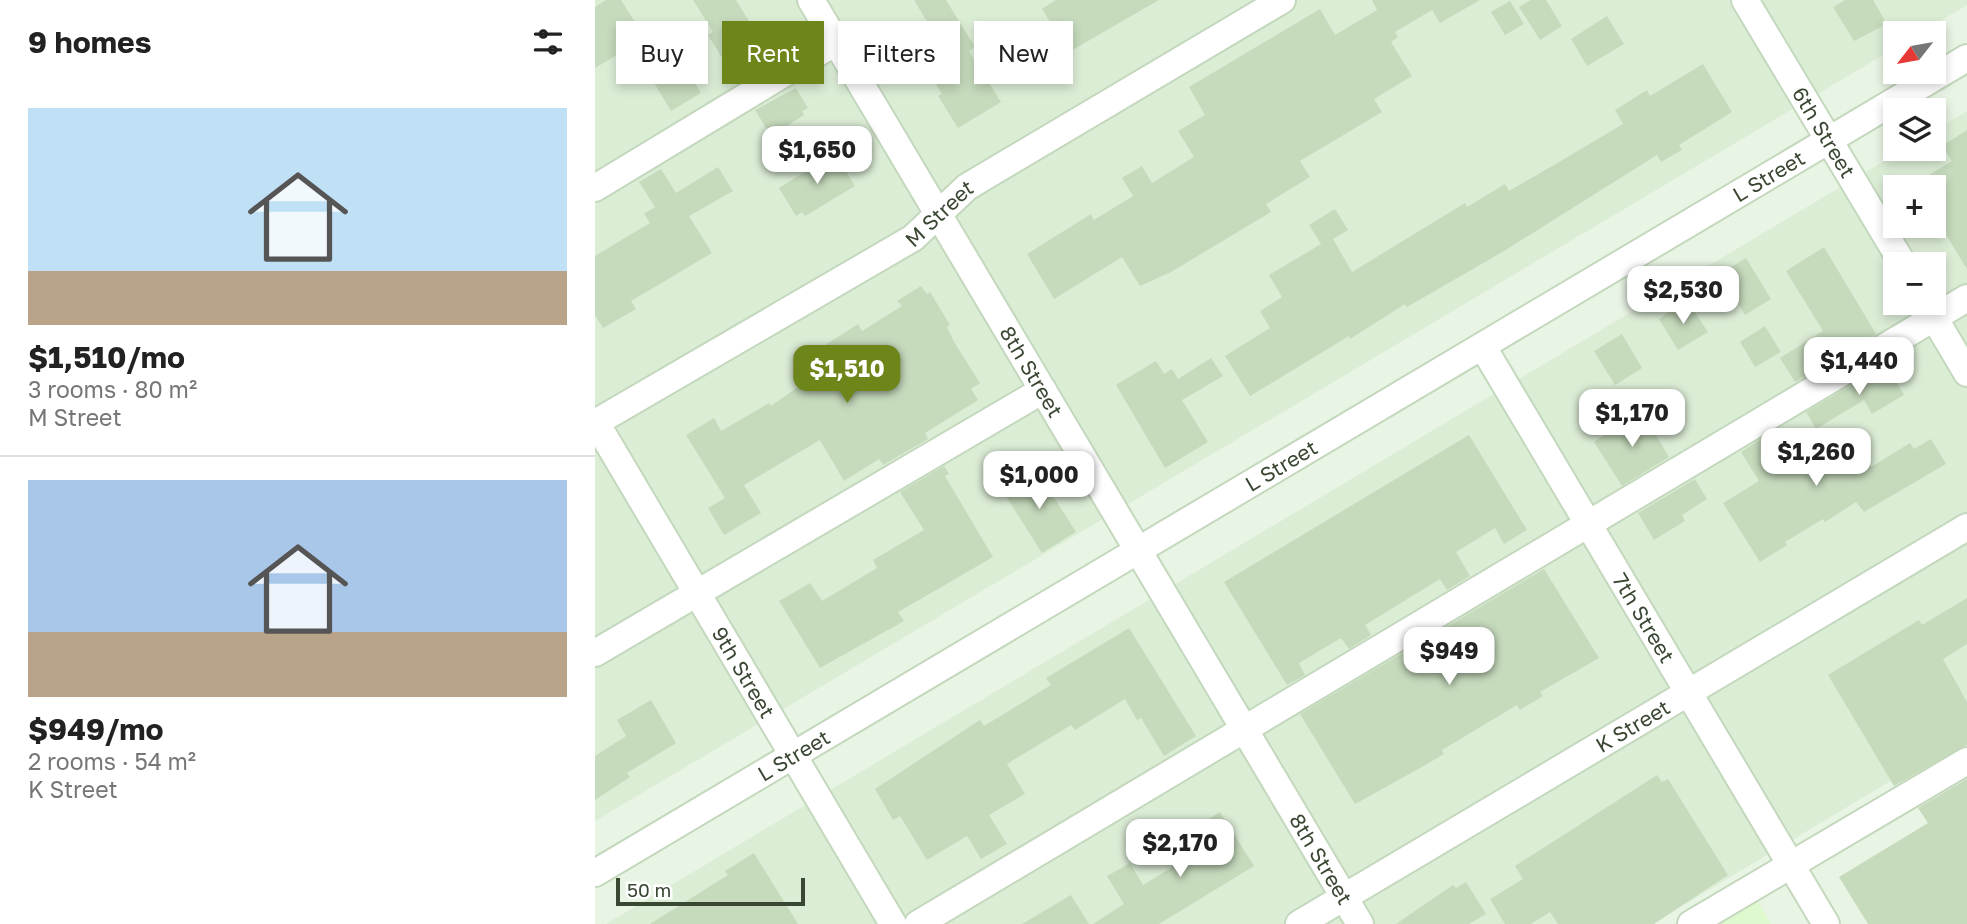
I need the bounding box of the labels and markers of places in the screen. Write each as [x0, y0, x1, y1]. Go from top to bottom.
pin: $1,650 [760, 127, 874, 186]
pin: $2,530 [1626, 266, 1740, 326]
pin: $1,440 [1802, 338, 1916, 397]
pin: $1,510 [790, 346, 904, 405]
pin: $1,170 [1575, 390, 1689, 449]
pin: $1,260 [1759, 428, 1873, 488]
pin: $1,000 [982, 452, 1096, 511]
pin: $949 [1408, 628, 1490, 687]
pin: $2,170 [1123, 820, 1237, 879]

